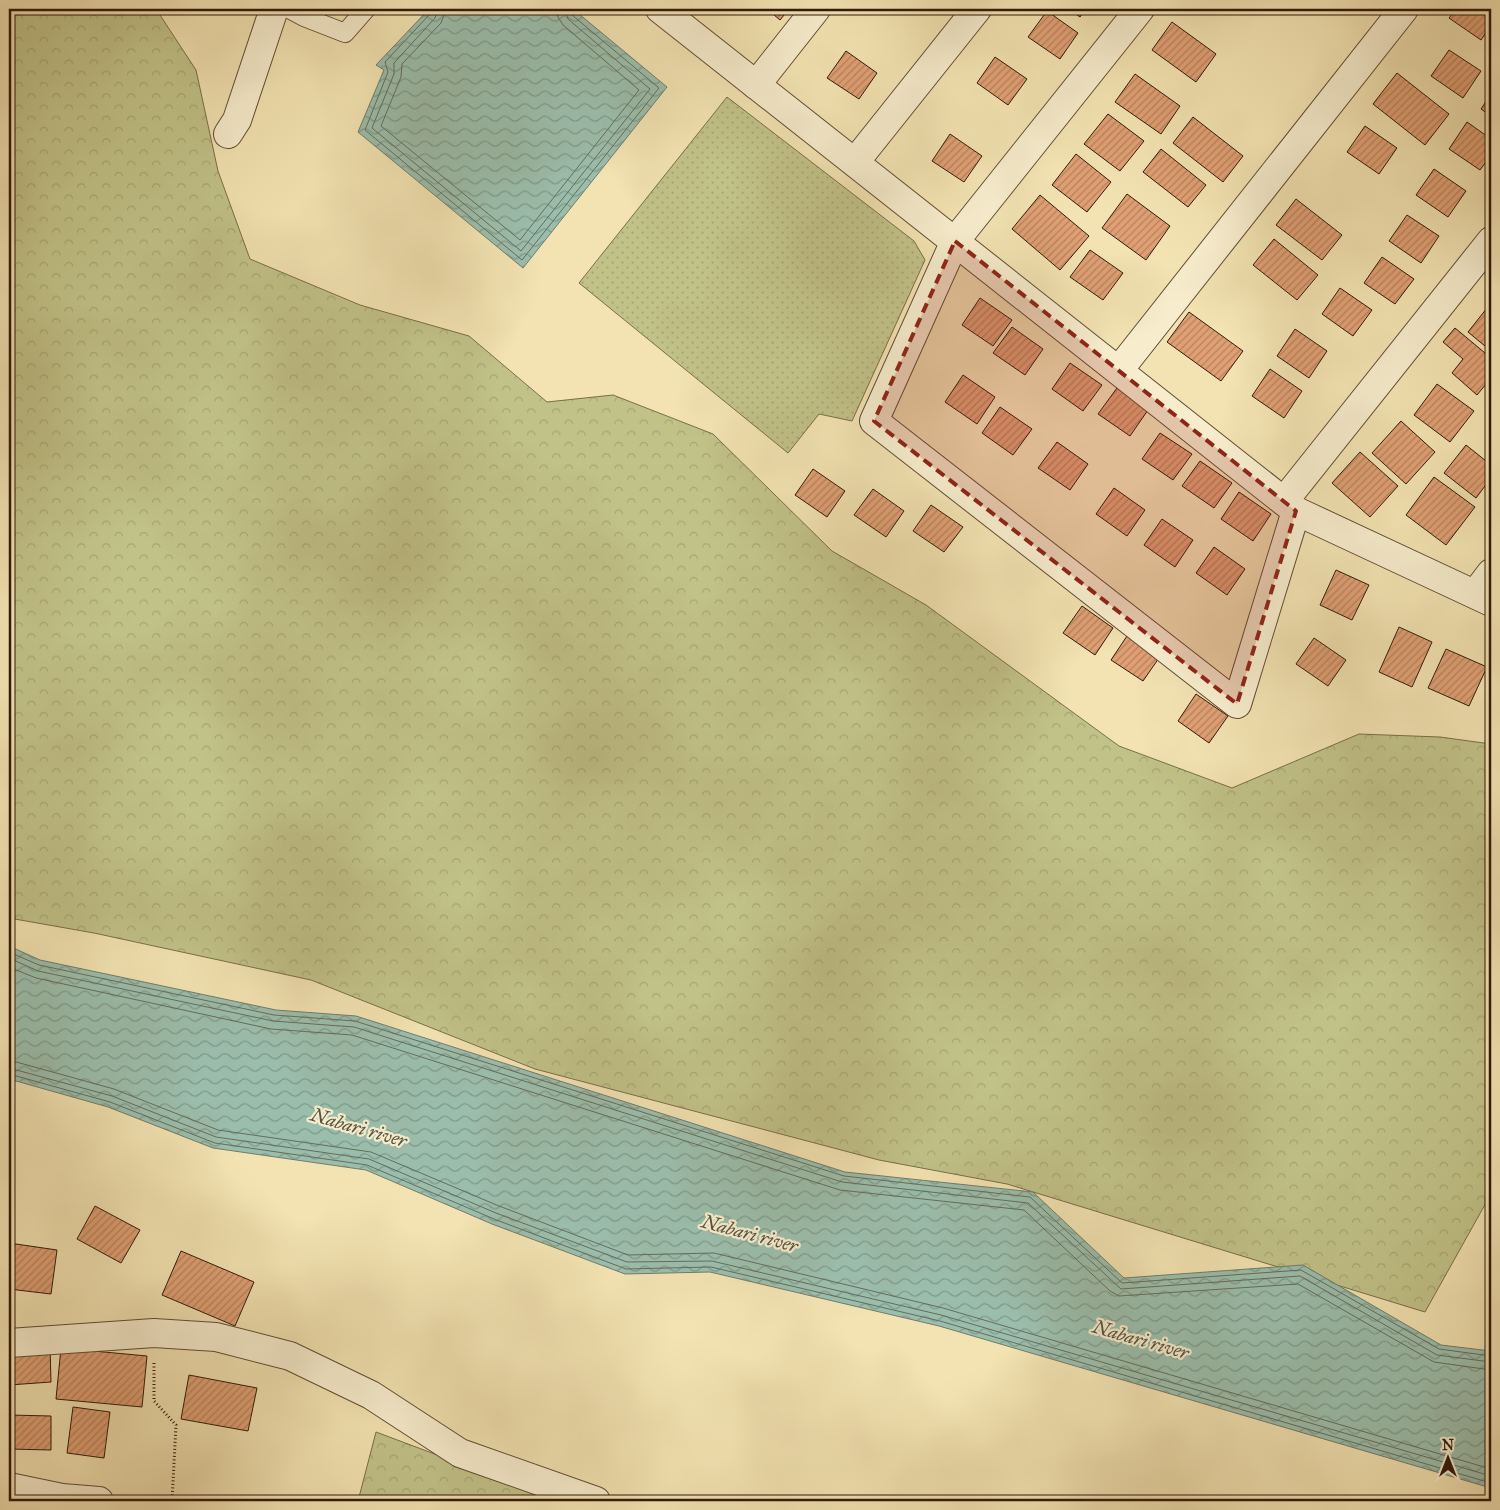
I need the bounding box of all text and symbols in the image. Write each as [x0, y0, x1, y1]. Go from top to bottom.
water label: Nabari river [307, 1103, 411, 1152]
water label: Nabari river [698, 1209, 802, 1258]
water label: Nabari river [1089, 1315, 1193, 1364]
north arrow [1422, 1432, 1472, 1482]
text: N [1442, 1437, 1454, 1454]

